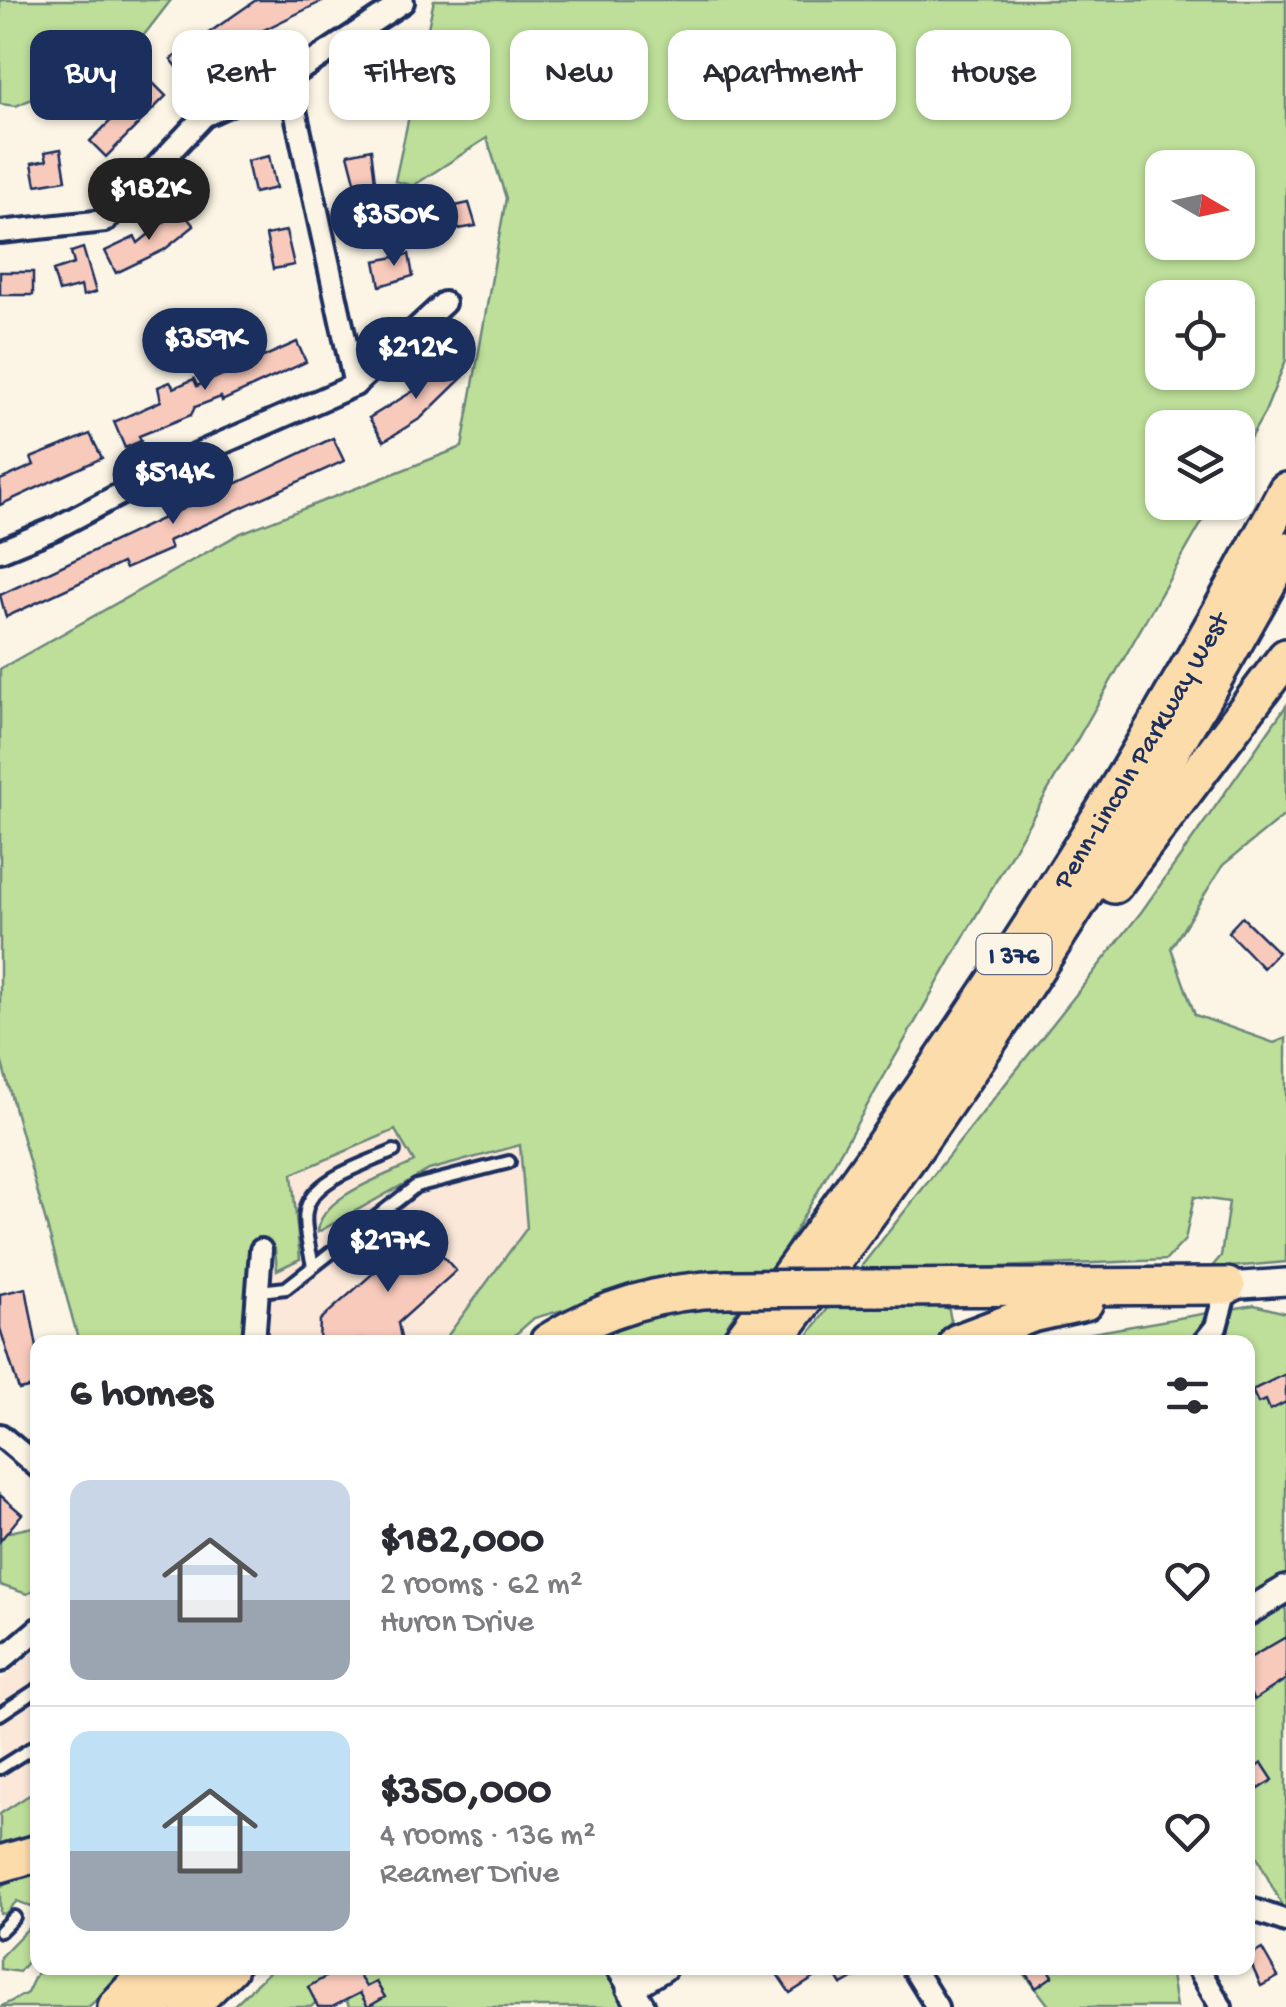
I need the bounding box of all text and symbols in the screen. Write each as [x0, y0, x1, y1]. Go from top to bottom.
chip: Buy [30, 30, 152, 120]
chip: Rent [172, 30, 309, 120]
chip: Filters [329, 30, 490, 120]
chip: New [510, 30, 648, 120]
chip: Apartment [668, 30, 896, 120]
chip: House [916, 30, 1071, 120]
north arrow [1145, 150, 1255, 260]
map controls [1145, 150, 1255, 520]
pin: $182K [79, 158, 219, 243]
text: $182K [110, 171, 188, 209]
pin: $350K [324, 184, 464, 269]
text: $350K [352, 197, 436, 235]
button: locate [1145, 280, 1255, 390]
pin: $359K [135, 308, 275, 393]
pin: $212K [346, 317, 486, 402]
text: $359K [164, 321, 246, 359]
text: $212K [378, 330, 454, 368]
button: layers [1145, 410, 1255, 520]
pin: $514K [103, 442, 243, 527]
text: $514K [135, 455, 211, 493]
street label: Penn-Lincoln Parkway West [1047, 605, 1239, 897]
road number: I 376 [976, 934, 1052, 974]
pin: $217K [318, 1210, 458, 1295]
text: $217K [349, 1223, 427, 1261]
icon: filters [1160, 1368, 1215, 1423]
text: 6 homes [70, 1371, 213, 1420]
text: $182,000 [380, 1518, 544, 1567]
icon: home [150, 1520, 270, 1640]
icon: heart [1160, 1553, 1215, 1608]
text: 2 rooms · 62 m² [380, 1567, 582, 1605]
text: Huron Drive [380, 1605, 534, 1643]
text: $350,000 [380, 1769, 551, 1818]
icon: home [150, 1771, 270, 1891]
icon: heart [1160, 1804, 1215, 1859]
text: 4 rooms · 136 m² [380, 1818, 596, 1856]
text: Reamer Drive [380, 1856, 559, 1894]

